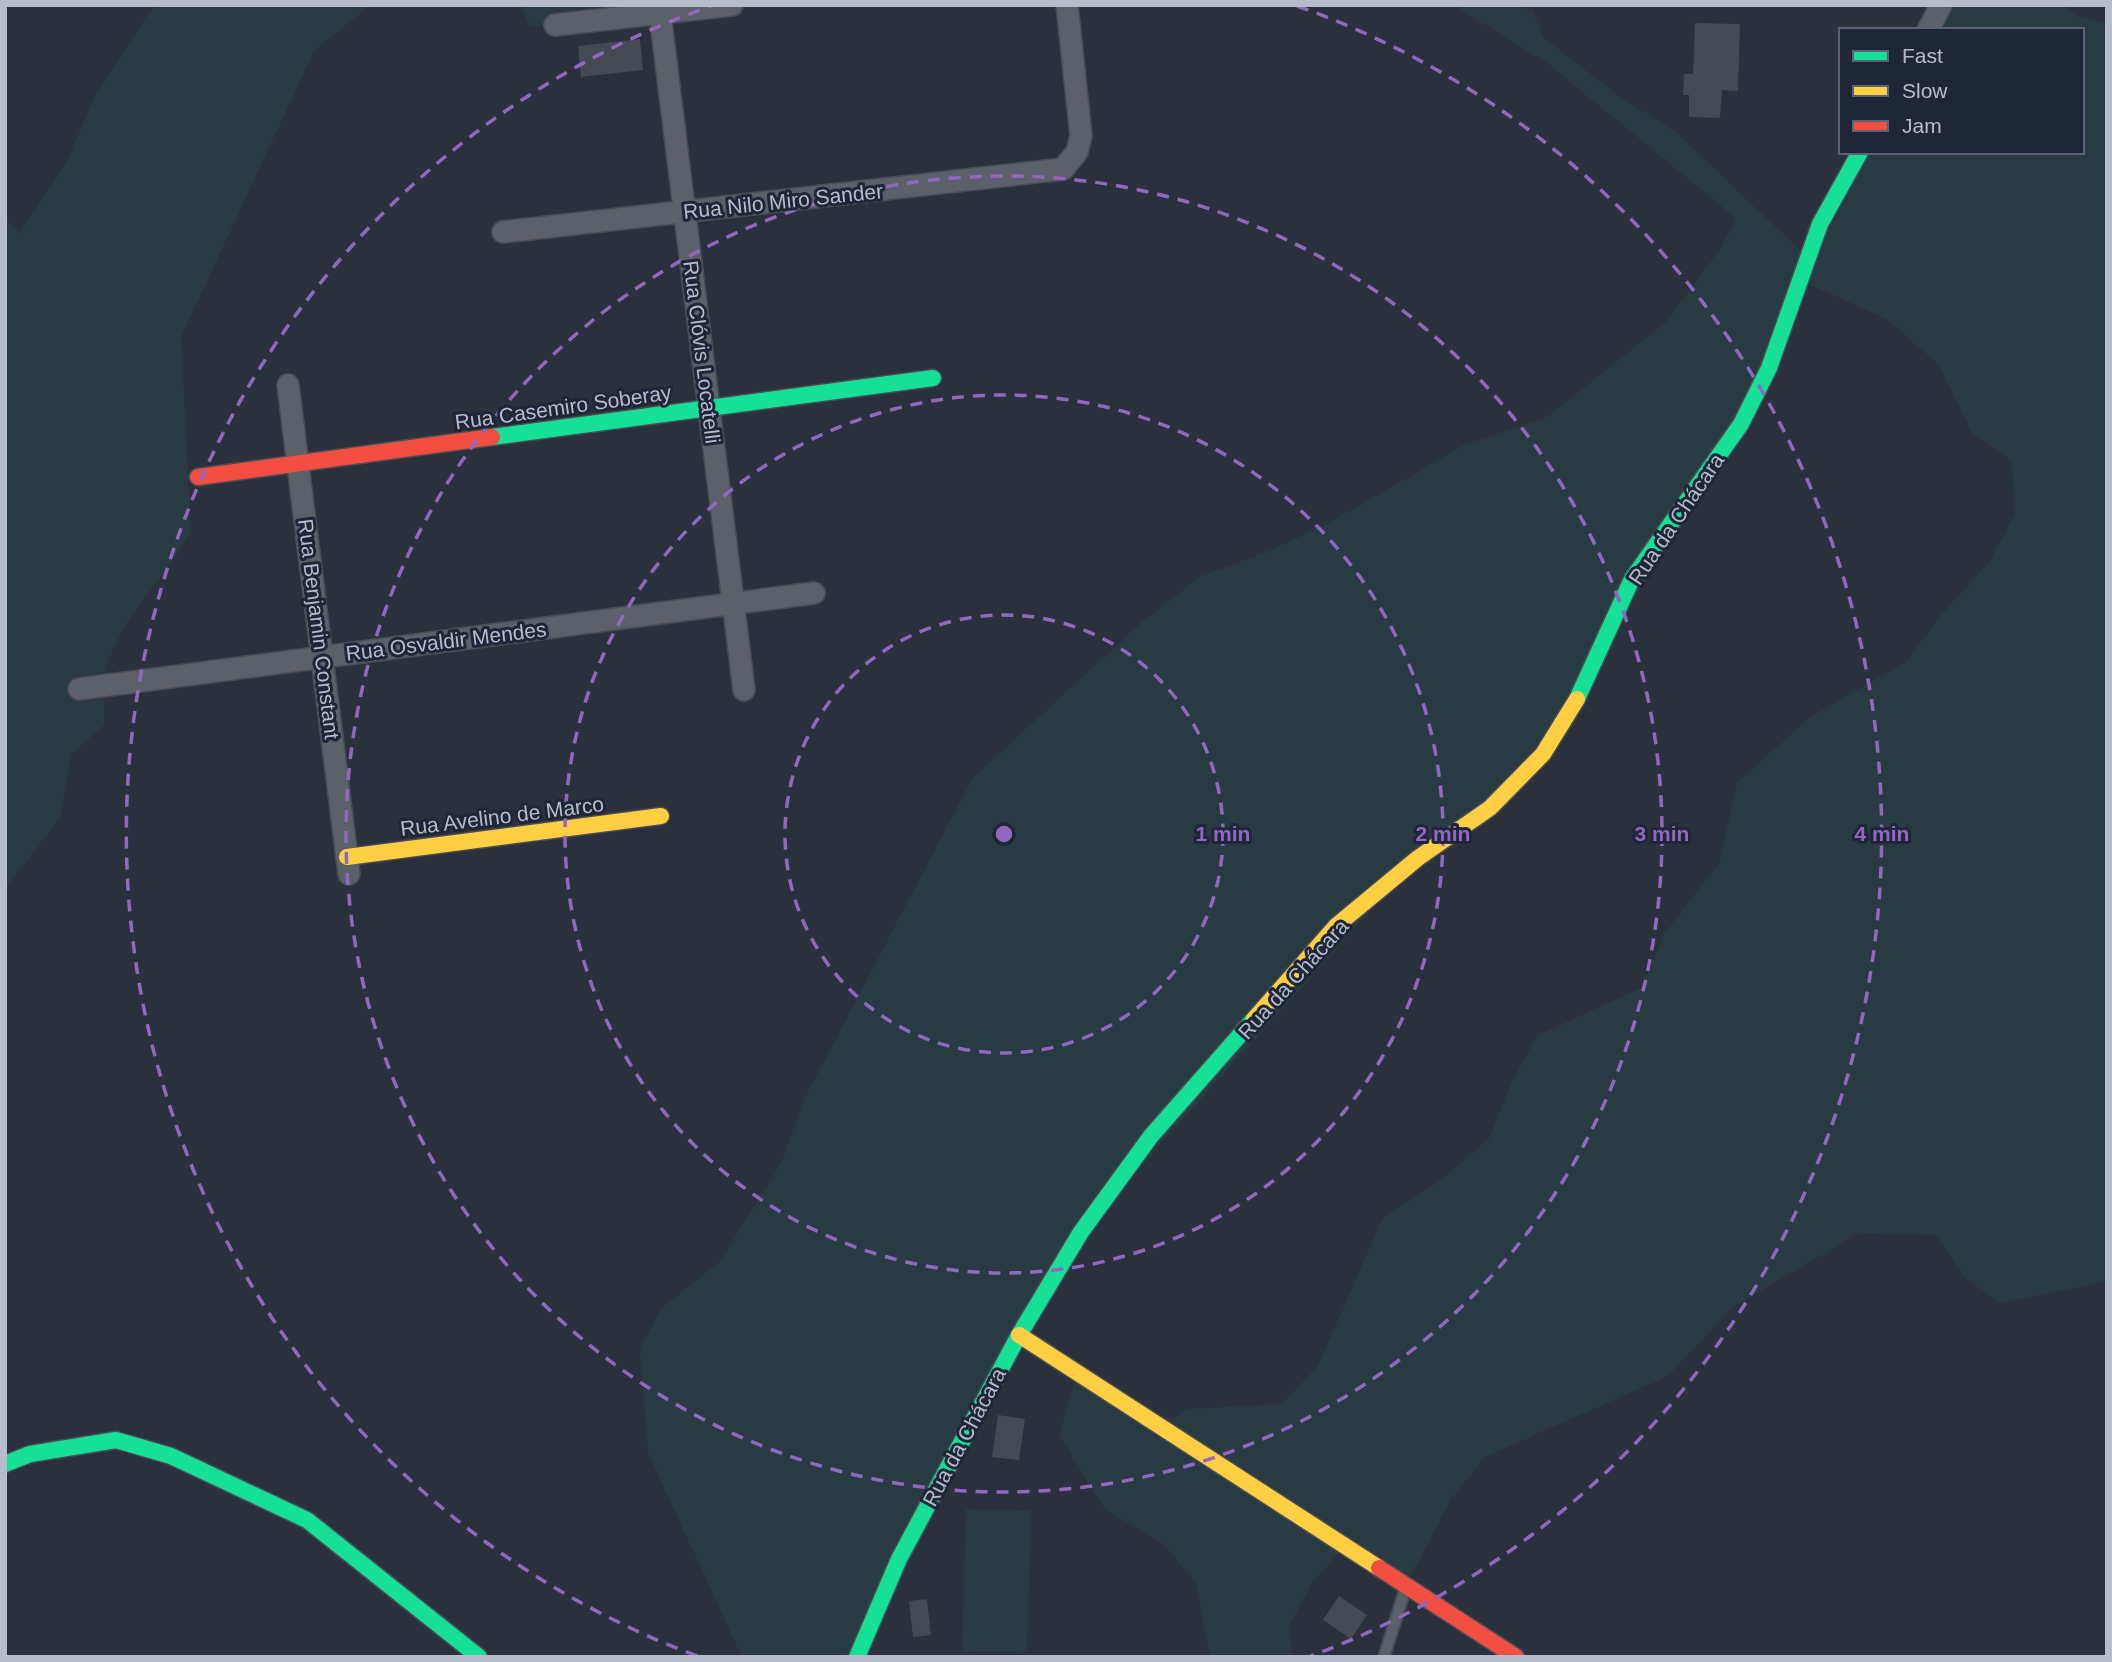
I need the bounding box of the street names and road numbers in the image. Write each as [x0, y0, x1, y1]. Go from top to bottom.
street label: Rua Nilo Miro Sander [682, 179, 884, 223]
street label: Rua Clóvis Locatelli [679, 259, 725, 445]
street label: Rua Casemiro Soberay [453, 380, 673, 434]
street label: Rua da Chácara [1624, 449, 1728, 589]
street label: Rua Benjamin Constant [294, 518, 344, 741]
street label: Rua Osvaldir Mendes [344, 617, 548, 665]
street label: Rua Avelino de Marco [399, 792, 605, 840]
street label: Rua da Chácara [1233, 914, 1353, 1044]
street label: Rua da Chácara [918, 1364, 1010, 1510]

